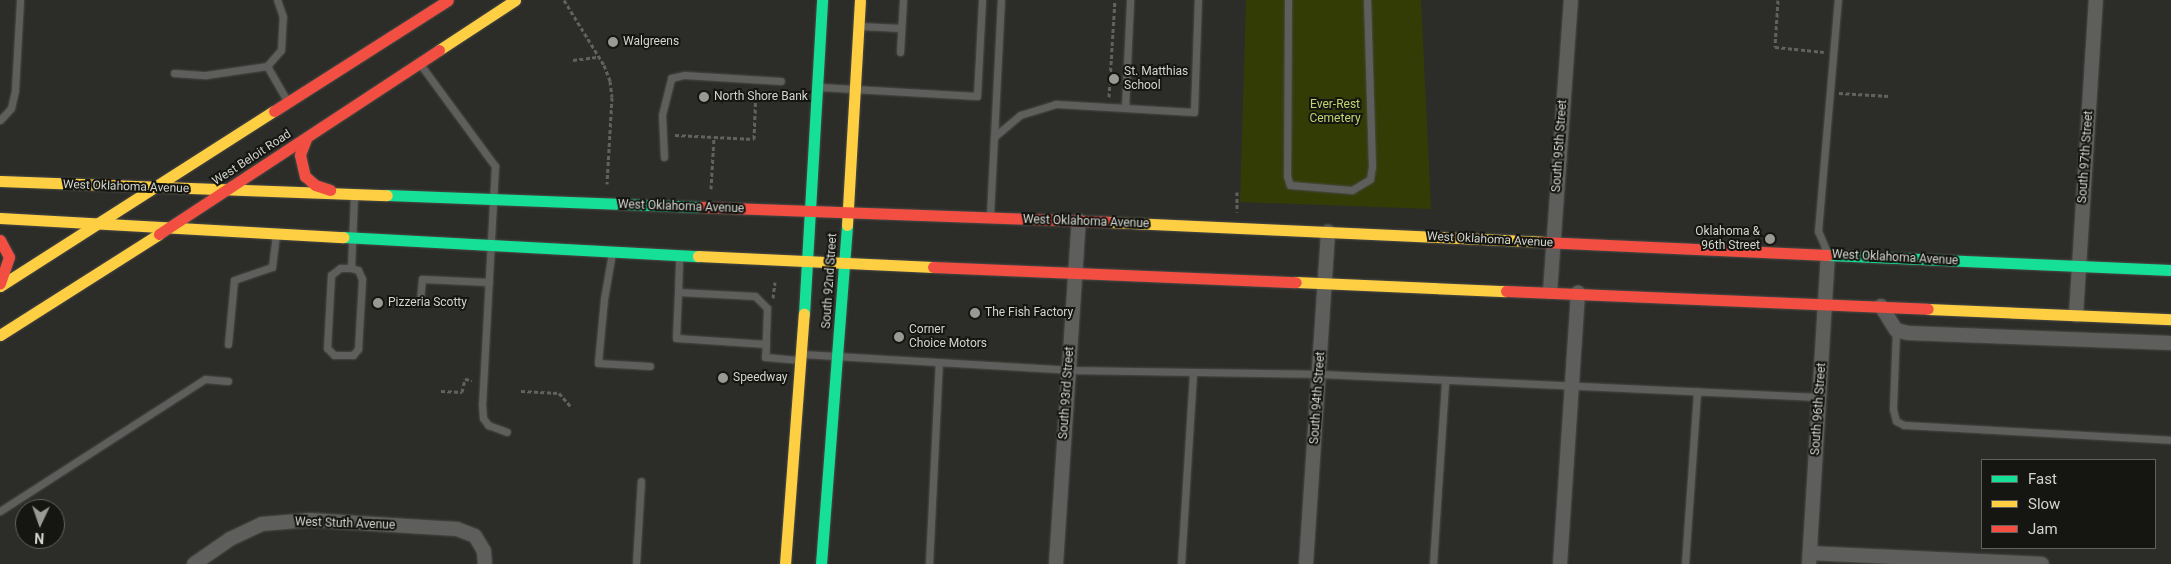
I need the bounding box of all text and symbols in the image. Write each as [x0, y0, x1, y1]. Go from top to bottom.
place label: Walgreens [623, 35, 679, 49]
marker: Walgreens [607, 36, 619, 48]
place label: St. Matthias School [1124, 65, 1188, 93]
marker: St. Matthias School [1108, 73, 1120, 85]
place label: North Shore Bank [714, 90, 808, 104]
marker: North Shore Bank [698, 91, 710, 103]
park label: Ever-Rest Cemetery [1309, 98, 1361, 126]
street label: South 95th Street [1550, 99, 1570, 193]
street label: South 97th Street [2076, 110, 2096, 204]
street label: West Beloit Road [210, 127, 294, 189]
street label: West Oklahoma Avenue [63, 178, 189, 196]
street label: West Oklahoma Avenue [618, 198, 744, 216]
street label: West Oklahoma Avenue [1023, 213, 1149, 231]
place label: Oklahoma & 96th Street [1695, 225, 1760, 253]
street label: West Oklahoma Avenue [1426, 230, 1554, 250]
street label: South 92nd Street [819, 233, 841, 329]
marker: Oklahoma & 96th Street [1764, 233, 1776, 245]
street label: West Oklahoma Avenue [1831, 248, 1959, 268]
place label: Pizzeria Scotty [388, 296, 467, 310]
marker: Pizzeria Scotty [372, 297, 384, 309]
place label: The Fish Factory [985, 306, 1073, 320]
marker: The Fish Factory [969, 307, 981, 319]
place label: Corner Choice Motors [909, 323, 987, 351]
marker: Corner Choice Motors [893, 331, 905, 343]
street label: South 93rd Street [1057, 346, 1077, 440]
street label: South 94th Street [1308, 351, 1328, 445]
street label: South 96th Street [1809, 362, 1829, 456]
place label: Speedway [733, 371, 787, 385]
marker: Speedway [717, 372, 729, 384]
legend [1981, 459, 2156, 549]
text: Fast [2028, 470, 2057, 488]
text: Slow [2028, 495, 2060, 513]
north arrow [15, 499, 65, 549]
street label: West Stuth Avenue [295, 515, 395, 533]
text: Jam [2028, 520, 2058, 538]
text: N [34, 530, 45, 546]

